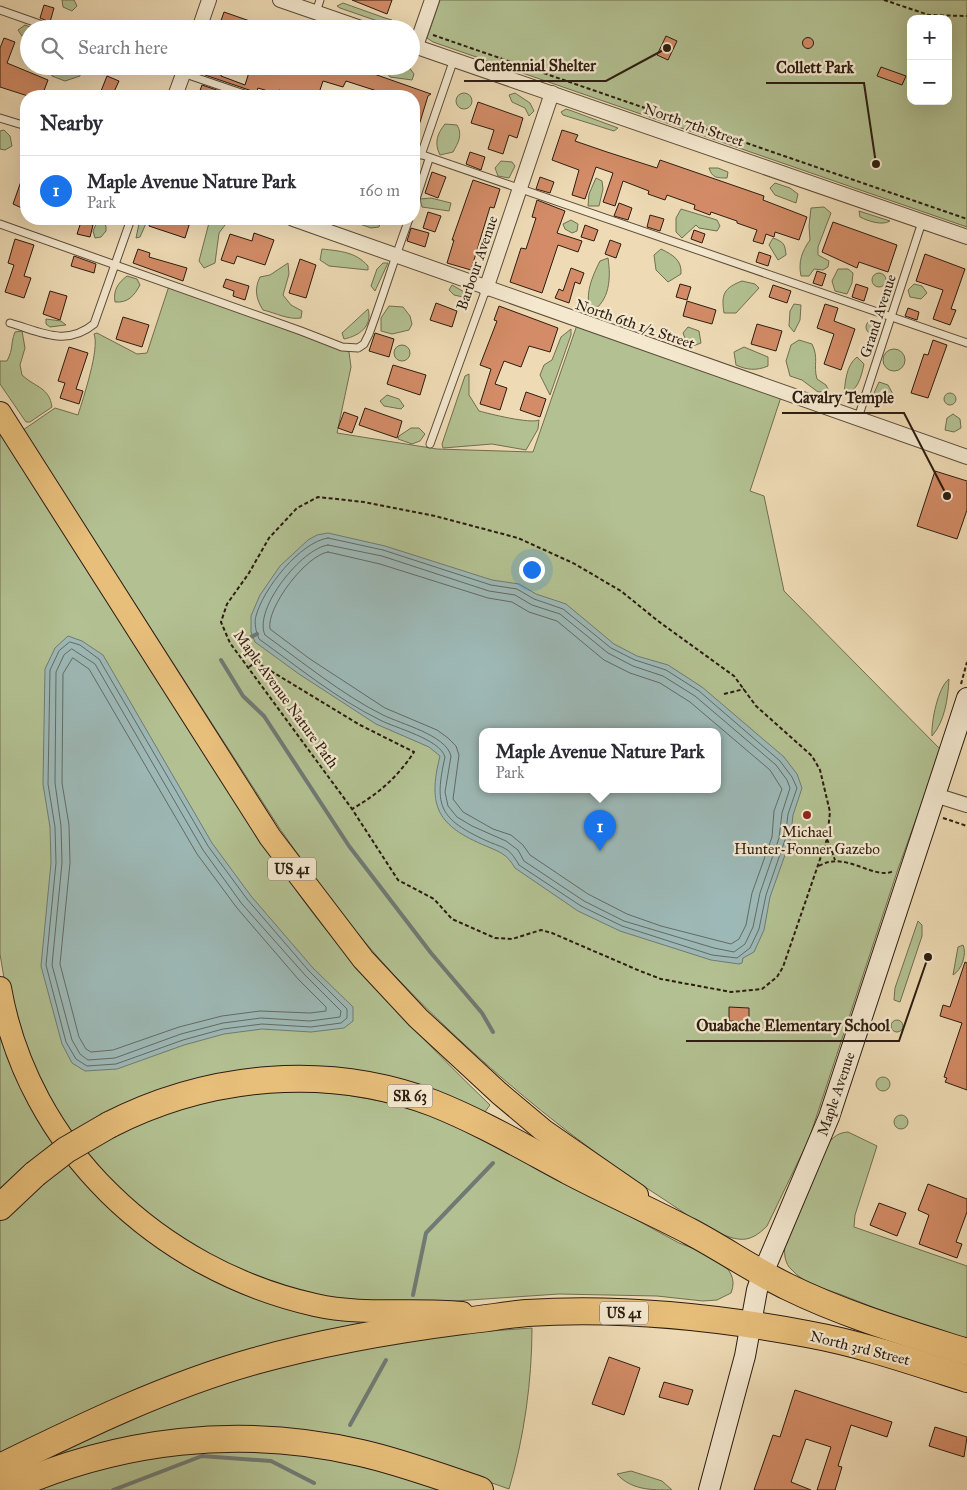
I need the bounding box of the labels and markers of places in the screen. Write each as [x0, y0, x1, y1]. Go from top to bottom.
callout: Centennial Shelter [464, 50, 606, 81]
callout: Collett Park [766, 52, 864, 83]
callout: Cavalry Temple [782, 382, 904, 413]
marker: Michael Hunter-Fonner Gazebo [801, 809, 813, 821]
pin: 1 [584, 810, 616, 851]
place label: Michael Hunter-Fonner Gazebo [734, 823, 880, 858]
callout: Ouabache Elementary School [686, 1010, 899, 1041]

